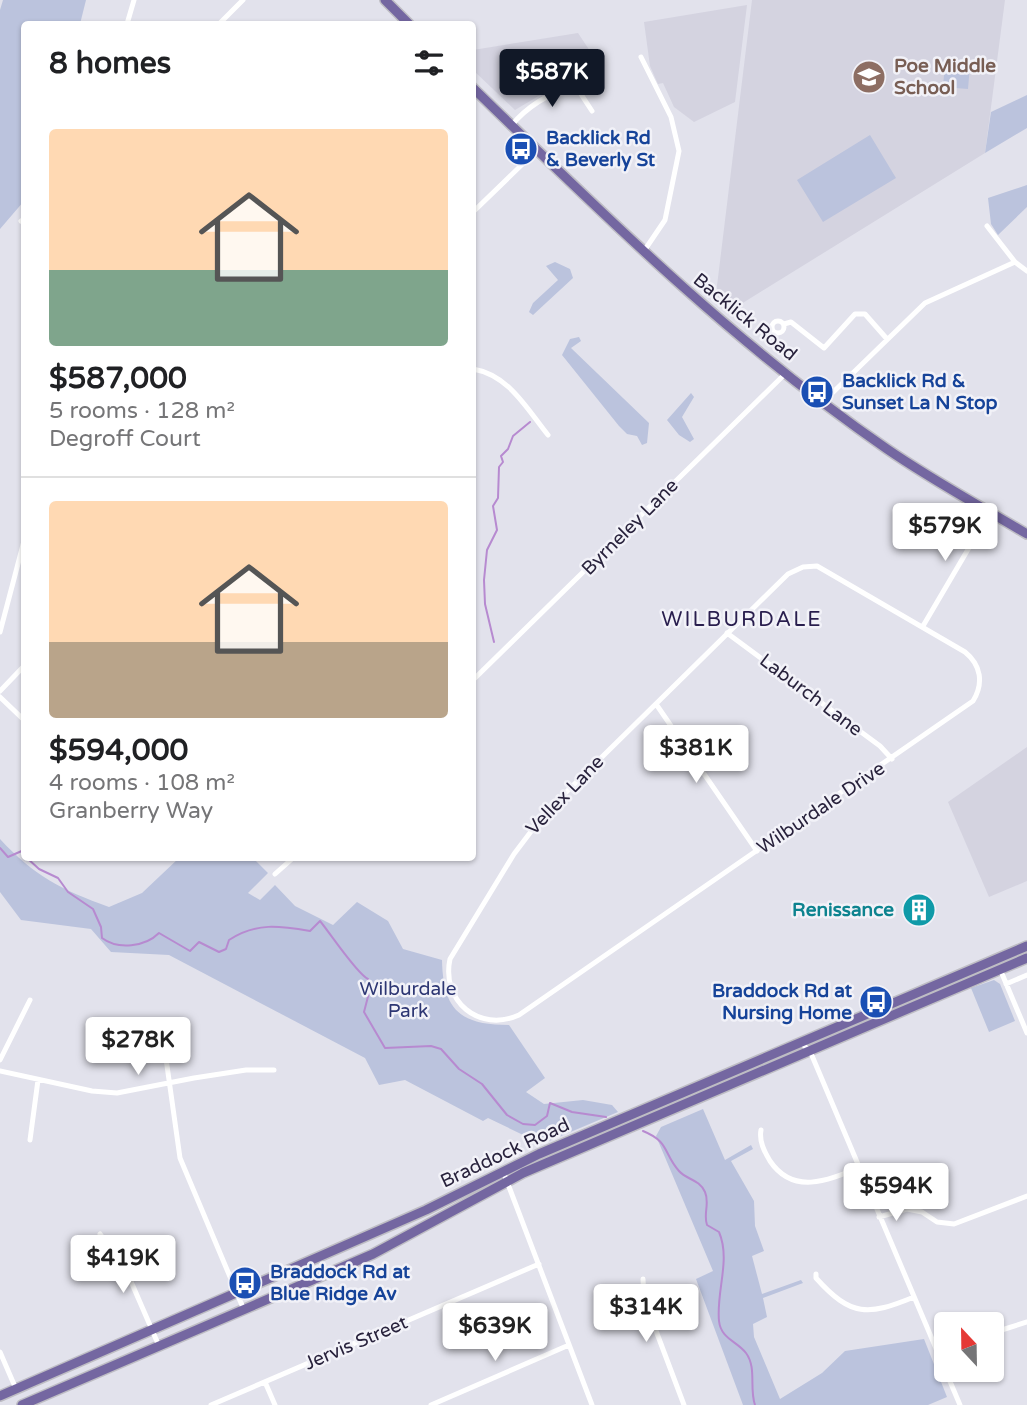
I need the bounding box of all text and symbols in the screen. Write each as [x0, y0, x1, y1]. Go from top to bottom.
icon: filters [410, 44, 448, 82]
text: 8 homes [49, 45, 171, 82]
pin: $587K [503, 50, 601, 109]
place label: Poe Middle School [894, 55, 996, 99]
text: $587K [516, 58, 588, 86]
school or university icon: Poe Middle School [850, 58, 888, 96]
place label: Backlick Rd & Beverly St [546, 127, 656, 172]
bus stop icon: Backlick Rd & Beverly St [502, 130, 540, 168]
icon: home [186, 174, 312, 300]
street label: Backlick Road [689, 268, 801, 366]
text: $587,000 [49, 360, 187, 397]
place label: Backlick Rd & Sunset La N Stop [842, 370, 997, 415]
bus stop icon: Backlick Rd & Sunset La N Stop [798, 373, 836, 411]
text: 5 rooms · 128 m² [49, 397, 235, 425]
text: Degroff Court [49, 425, 201, 453]
street label: Byrneley Lane [577, 474, 683, 580]
pin: $579K [896, 504, 994, 563]
text: $579K [909, 512, 981, 540]
icon: home [186, 546, 312, 672]
district label: WILBURDALE [661, 607, 823, 632]
street label: Laburch Lane [755, 649, 867, 741]
pin: $381K [647, 726, 745, 785]
text: $594,000 [49, 732, 188, 769]
text: $381K [660, 734, 732, 762]
street label: Vellex Lane [522, 751, 608, 839]
street label: Wilburdale Drive [753, 757, 889, 859]
text: 4 rooms · 108 m² [49, 769, 235, 797]
text: Granberry Way [49, 797, 213, 825]
building icon: Renissance [900, 891, 938, 929]
place label: Renissance [792, 899, 894, 921]
park label: Wilburdale Park [359, 978, 457, 1022]
place label: Braddock Rd at Nursing Home [712, 980, 853, 1025]
bus stop icon: Braddock Rd at Nursing Home [857, 983, 895, 1021]
pin: $278K [89, 1018, 187, 1077]
text: $278K [102, 1026, 174, 1054]
street label: Braddock Road [437, 1114, 573, 1192]
pin: $594K [847, 1164, 945, 1223]
text: $594K [860, 1172, 932, 1200]
pin: $419K [74, 1236, 172, 1295]
text: $419K [87, 1244, 159, 1272]
place label: Braddock Rd at Blue Ridge Av [270, 1261, 411, 1306]
bus stop icon: Braddock Rd at Blue Ridge Av [226, 1264, 264, 1302]
pin: $314K [597, 1284, 695, 1344]
text: $314K [610, 1293, 682, 1321]
pin: $639K [446, 1304, 544, 1363]
street label: Jervis Street [301, 1311, 411, 1375]
text: $639K [459, 1312, 531, 1340]
north arrow [934, 1312, 1004, 1382]
map controls [934, 1312, 1004, 1382]

